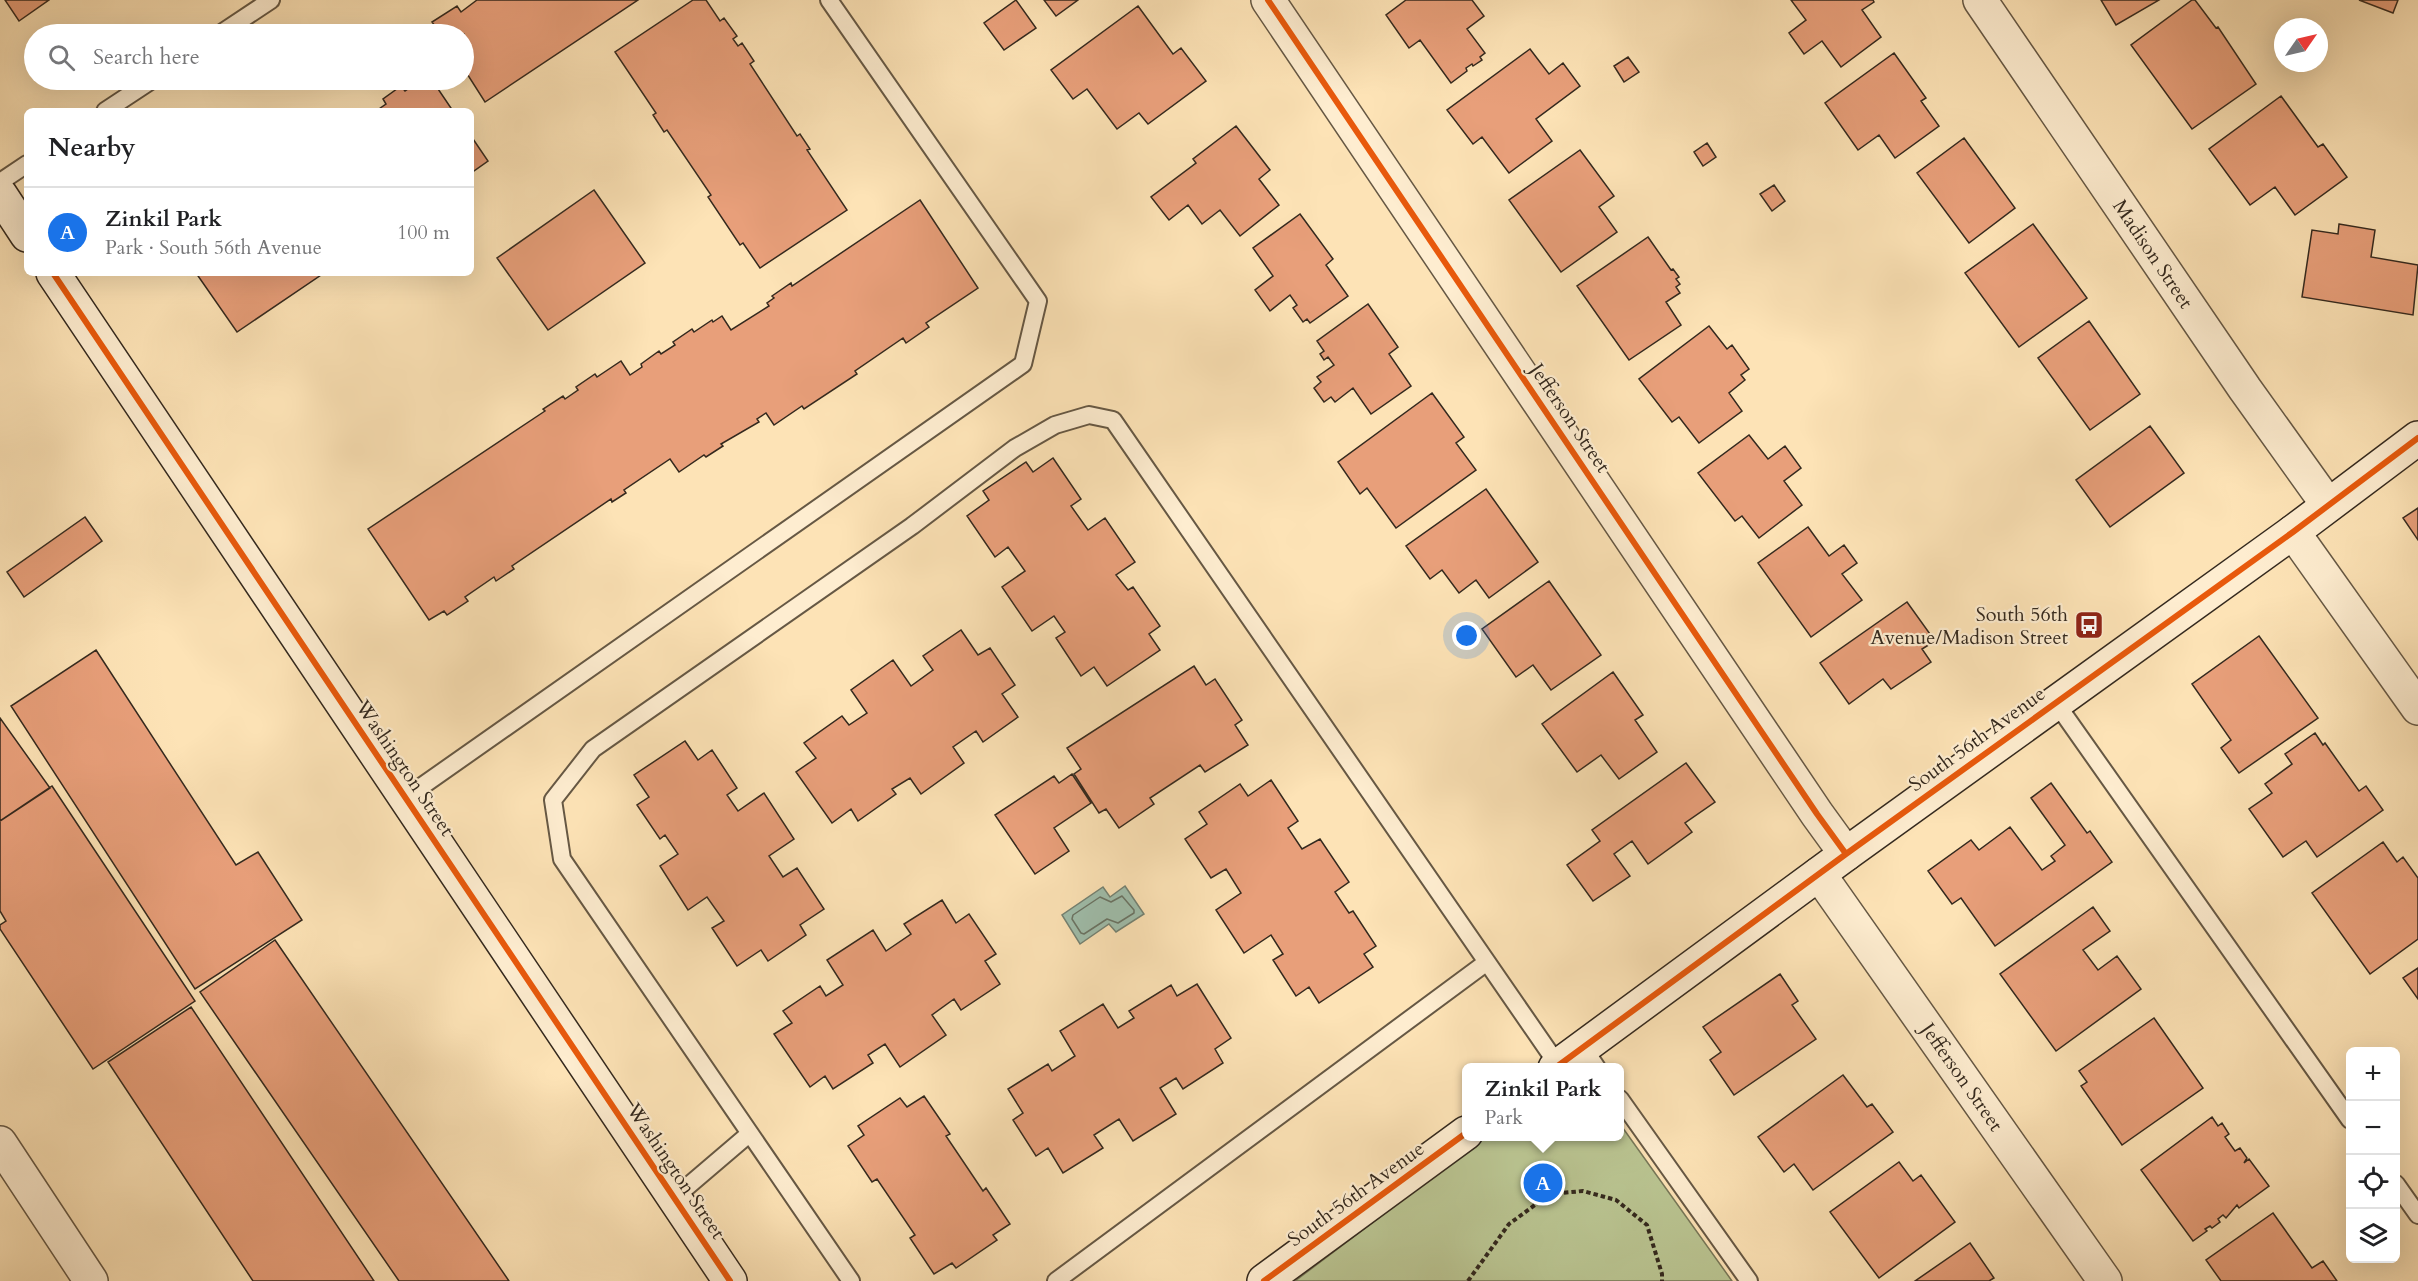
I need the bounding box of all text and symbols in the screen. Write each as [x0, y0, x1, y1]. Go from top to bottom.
north arrow [2274, 18, 2328, 72]
search box [24, 24, 474, 90]
icon: search [45, 41, 78, 74]
text: Search here [93, 42, 200, 72]
text: Nearby [48, 130, 136, 165]
street label: Madison Street [2107, 194, 2200, 314]
text: Zinkil Park [105, 204, 222, 234]
text: A [60, 219, 75, 246]
text: 100 m [397, 219, 450, 246]
text: Park · South 56th Avenue [105, 234, 322, 261]
street label: Jefferson Street [1522, 355, 1617, 479]
place label: South 56th Avenue/Madison Street [1871, 601, 2069, 651]
bus stop icon: South 56th Avenue/Madison Street [2073, 609, 2105, 641]
your location [1452, 621, 1481, 650]
street label: South 56th Avenue [1903, 680, 2051, 798]
street label: Washington Street [349, 694, 461, 842]
street label: Jefferson Street [1913, 1015, 2010, 1137]
map controls [2346, 1047, 2400, 1263]
button: + [2346, 1047, 2400, 1101]
popup [1462, 1063, 1624, 1141]
text: Zinkil Park [1484, 1074, 1602, 1104]
street label: Washington Street [620, 1097, 732, 1245]
button: − [2346, 1101, 2400, 1155]
text: Park [1484, 1104, 1523, 1131]
street label: South 56th Avenue [1282, 1135, 1430, 1253]
button: locate [2346, 1155, 2400, 1209]
pin: A [1524, 1160, 1562, 1206]
button: layers [2346, 1209, 2400, 1263]

